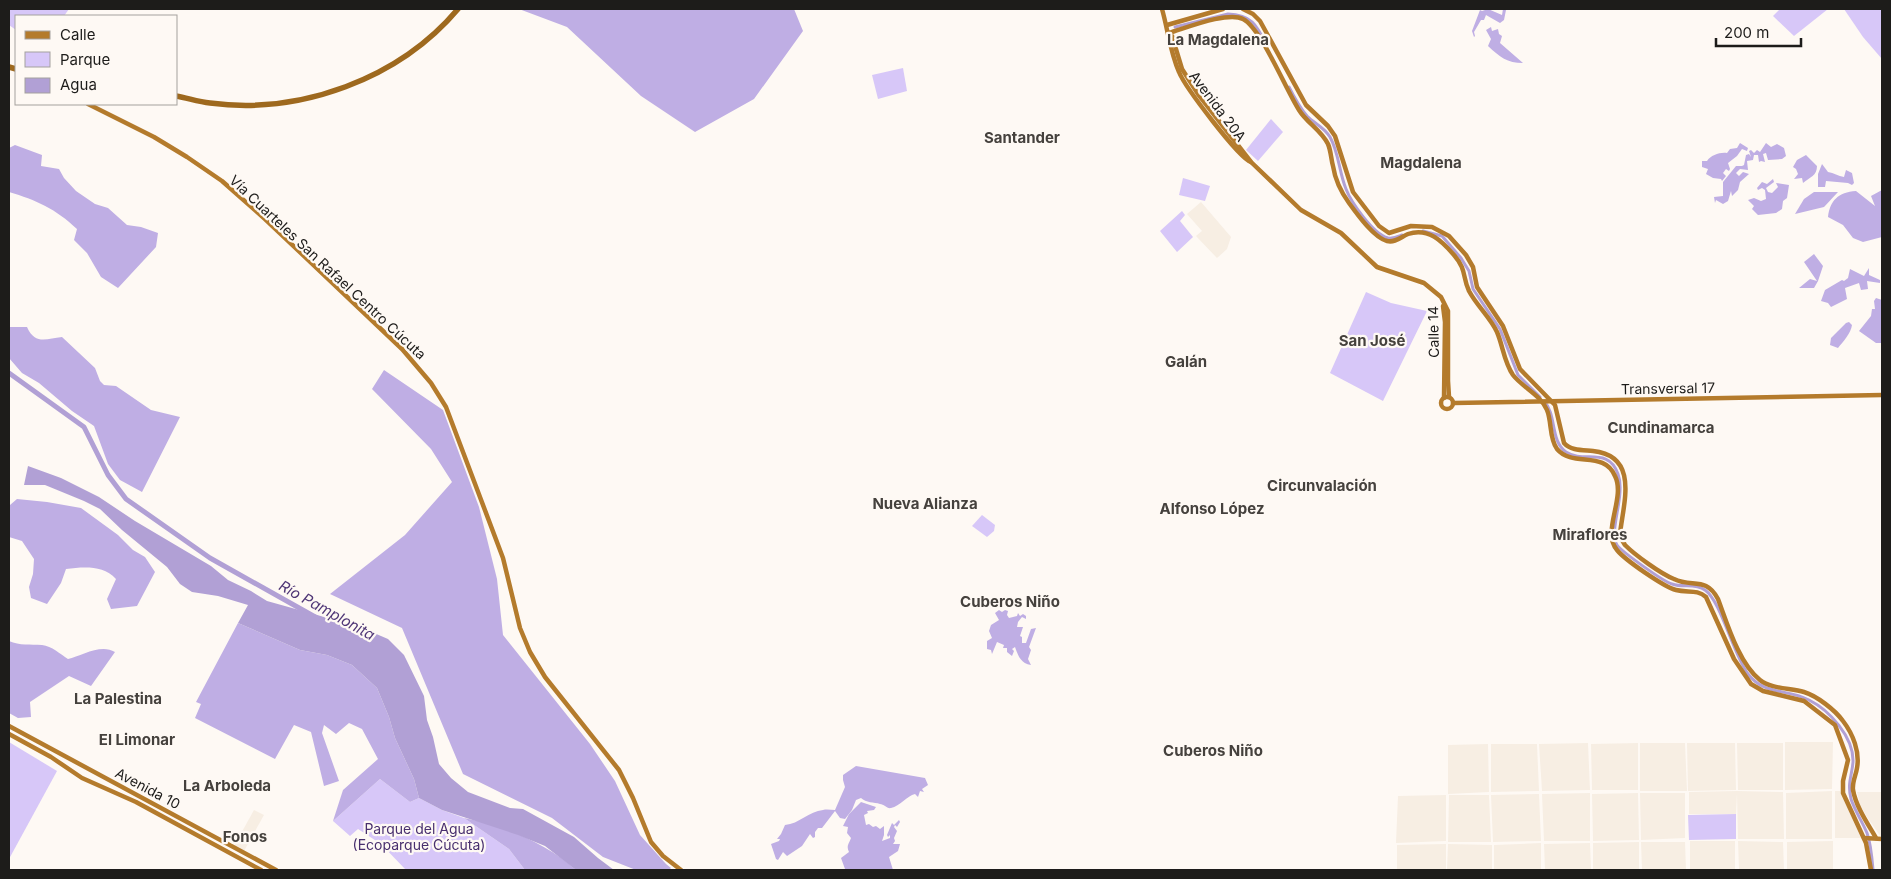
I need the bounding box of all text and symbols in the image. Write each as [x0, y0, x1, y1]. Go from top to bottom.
legend [15, 15, 178, 105]
scale bar [1716, 15, 1801, 47]
text: 200 m [1724, 23, 1769, 42]
text: Calle [60, 25, 95, 44]
district label: La Magdalena [1167, 30, 1269, 49]
text: Parque [60, 50, 110, 69]
street label: Avenida 20A [1186, 68, 1250, 145]
text: Agua [60, 75, 97, 94]
district label: Santander [984, 128, 1060, 147]
district label: Magdalena [1380, 153, 1462, 172]
street label: Vía Cuarteles San Rafael Centro Cúcuta [226, 171, 430, 363]
street label: Calle 14 [1424, 306, 1442, 358]
district label: San José [1339, 331, 1405, 350]
district label: Galán [1165, 352, 1207, 371]
street label: Transversal 17 [1621, 379, 1715, 397]
district label: Cundinamarca [1607, 418, 1715, 437]
district label: Circunvalación [1267, 476, 1377, 495]
district label: Nueva Alianza [872, 494, 978, 513]
district label: Alfonso López [1160, 499, 1264, 518]
district label: Miraflores [1553, 525, 1627, 544]
water label: Río Pamplonita [276, 576, 378, 644]
district label: Cuberos Niño [960, 592, 1060, 611]
district label: La Palestina [74, 689, 162, 708]
district label: El Limonar [99, 730, 175, 749]
district label: Cuberos Niño [1163, 741, 1263, 760]
street label: Avenida 10 [113, 764, 183, 812]
district label: La Arboleda [183, 776, 271, 795]
park label: Parque del Agua (Ecoparque Cúcuta) [353, 820, 485, 853]
district label: Fonos [223, 827, 267, 846]

